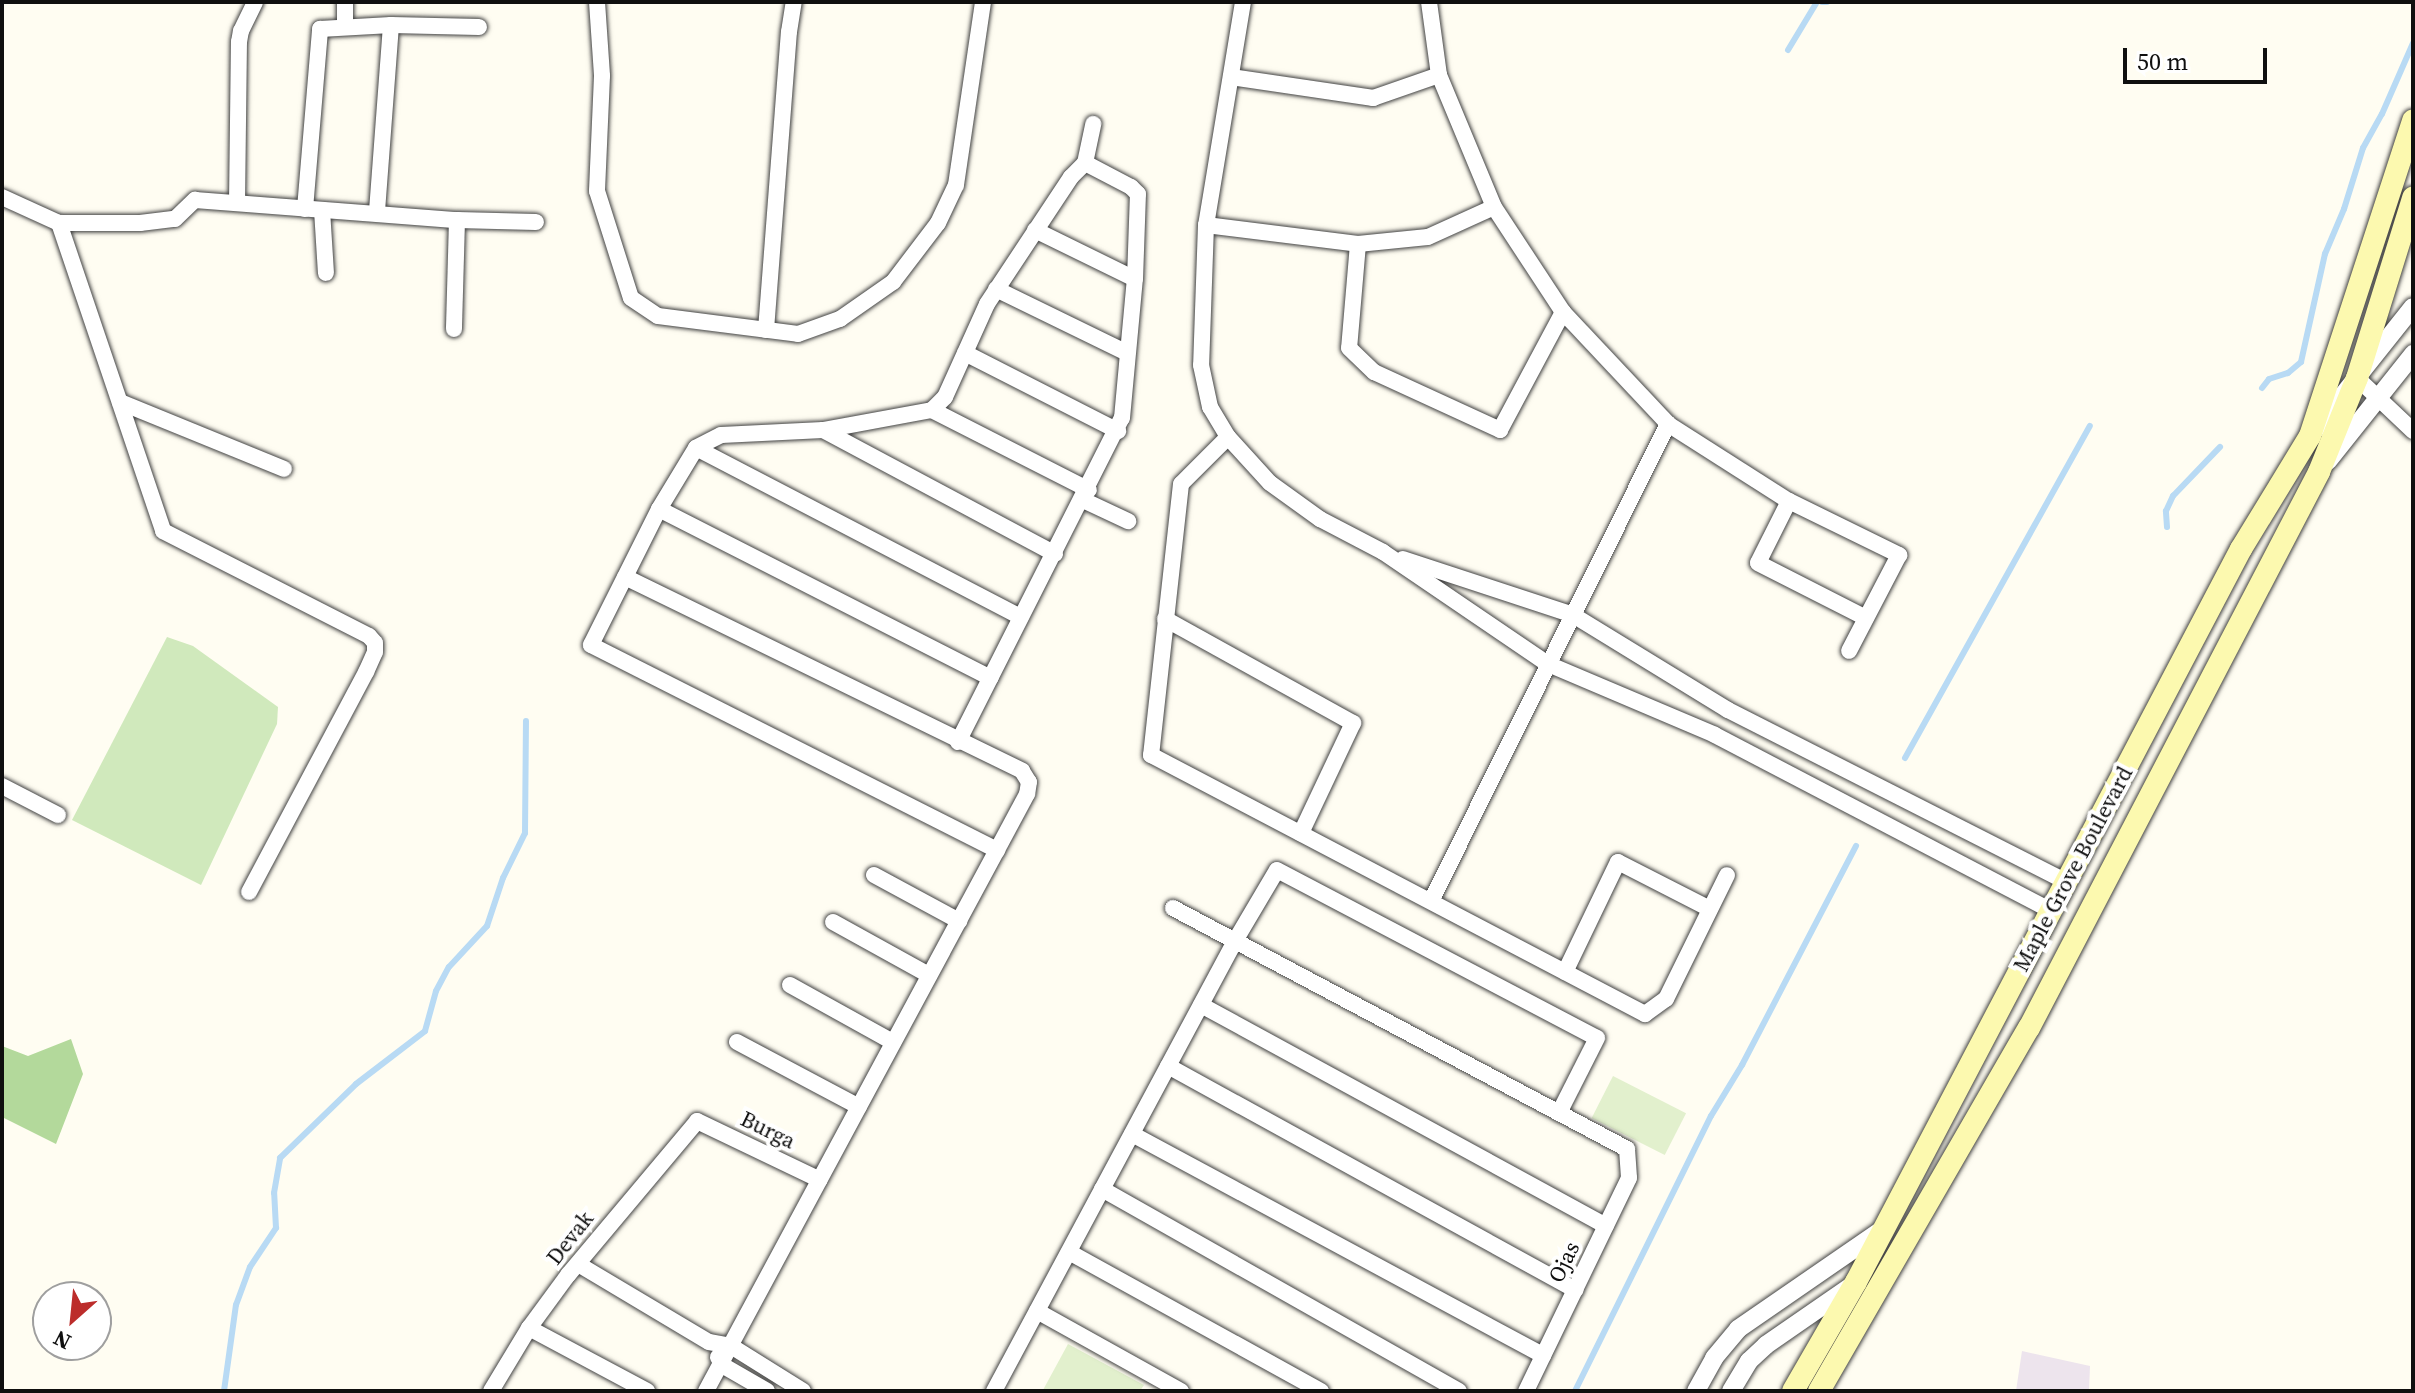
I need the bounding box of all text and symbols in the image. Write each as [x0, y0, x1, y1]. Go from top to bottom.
scale bar [2127, 32, 2271, 82]
text: 50 m [2137, 45, 2188, 78]
street label: Maple Grove Boulevard [2008, 762, 2138, 976]
street label: Burga [736, 1106, 800, 1154]
street label: Devak [541, 1206, 599, 1270]
street label: Ojas [1543, 1237, 1585, 1287]
north arrow [32, 1281, 112, 1361]
text: N [48, 1324, 76, 1358]

